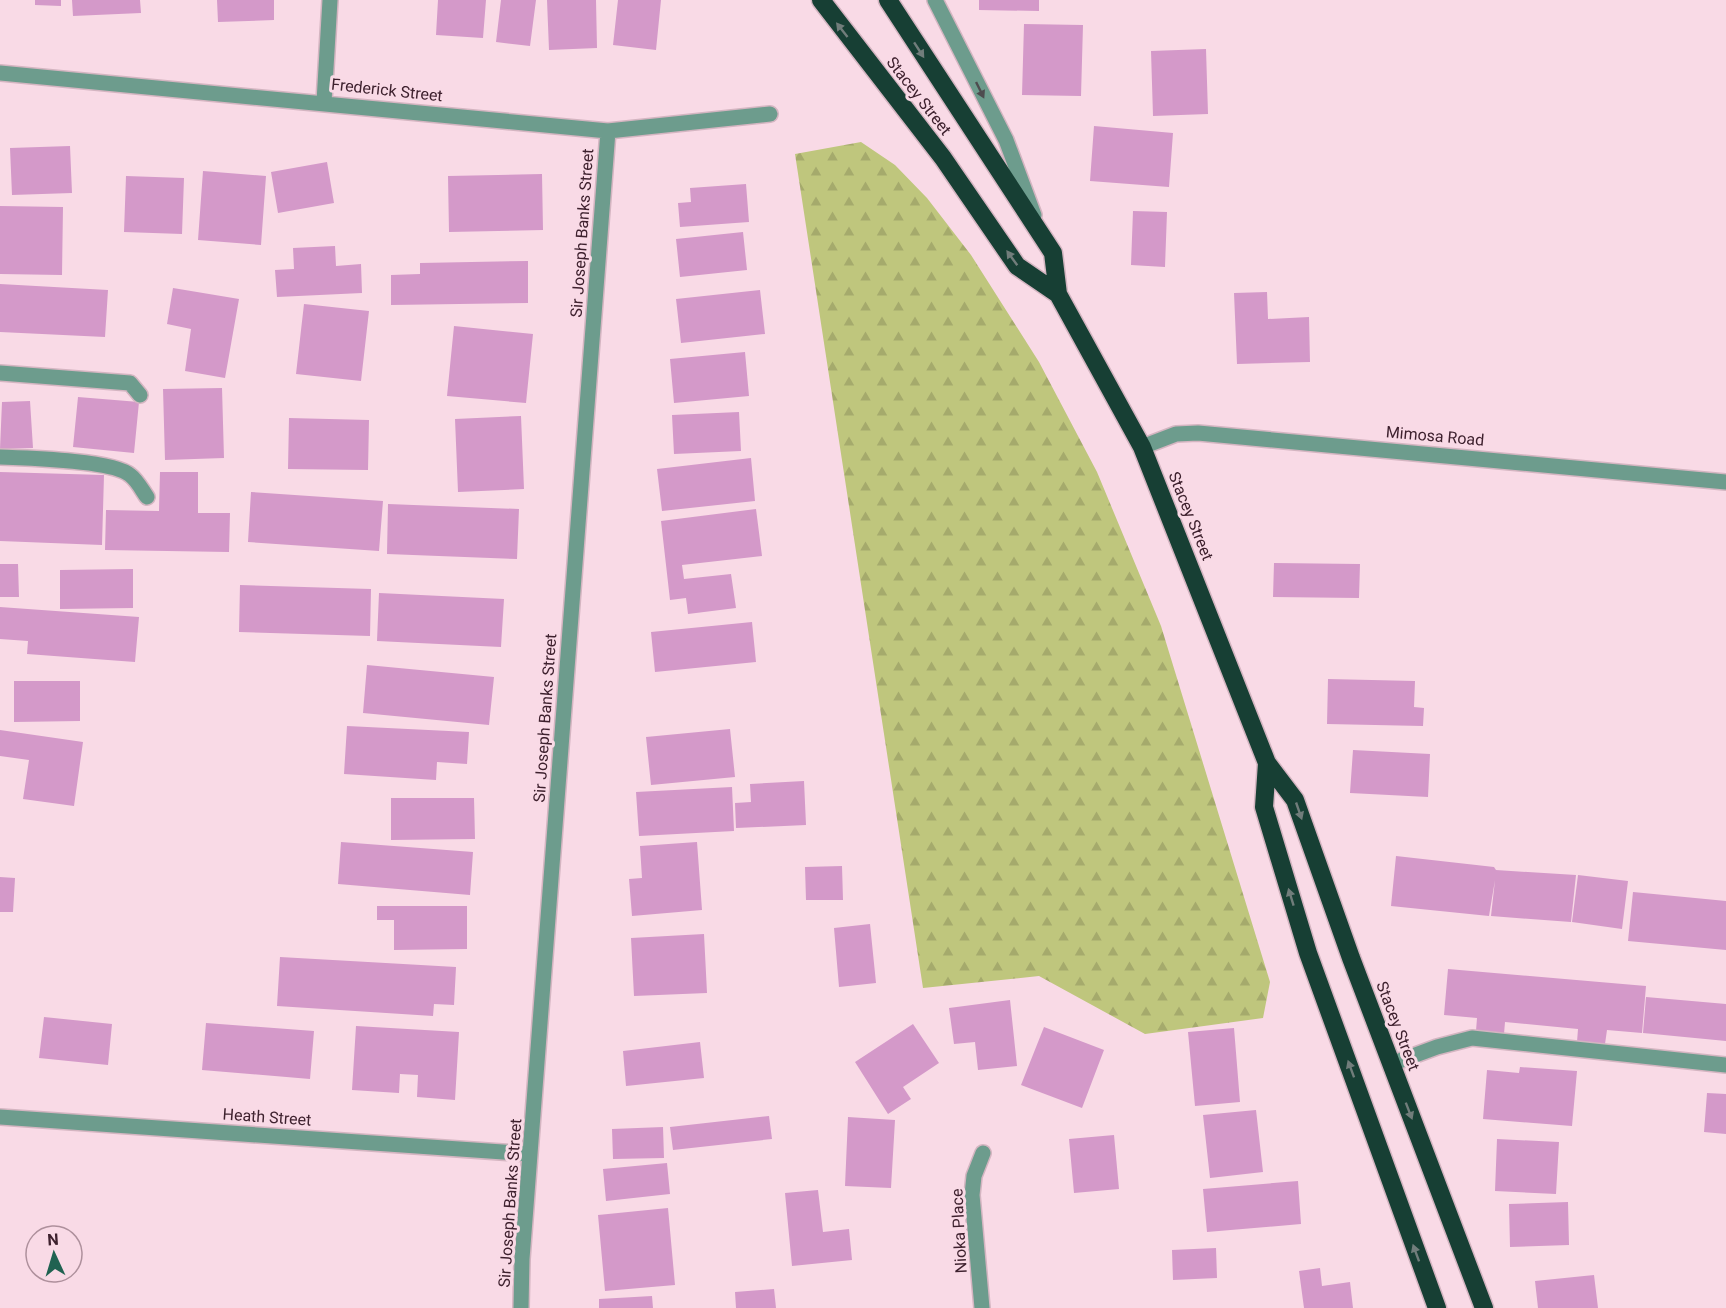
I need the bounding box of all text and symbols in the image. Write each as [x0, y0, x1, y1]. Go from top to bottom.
one-way arrow [836, 22, 849, 38]
one-way arrow [913, 41, 925, 57]
street label: Stacey Street [883, 53, 955, 139]
street label: Frederick Street [330, 75, 444, 105]
one-way arrow [976, 81, 985, 98]
street label: Sir Joseph Banks Street [567, 148, 597, 318]
one-way arrow [1006, 251, 1018, 267]
street label: Mimosa Road [1385, 422, 1485, 450]
street label: Stacey Street [1165, 469, 1217, 563]
street label: Sir Joseph Banks Street [530, 633, 560, 803]
one-way arrow [1295, 802, 1305, 820]
one-way arrow [1286, 888, 1295, 906]
street label: Stacey Street [1372, 979, 1424, 1073]
one-way arrow [1346, 1060, 1356, 1078]
one-way arrow [1405, 1102, 1414, 1120]
street label: Heath Street [222, 1104, 312, 1130]
street label: Sir Joseph Banks Street [495, 1118, 525, 1288]
street label: Nioka Place [947, 1188, 971, 1274]
north arrow [24, 1224, 84, 1284]
text: N [47, 1230, 59, 1249]
one-way arrow [1411, 1244, 1421, 1262]

